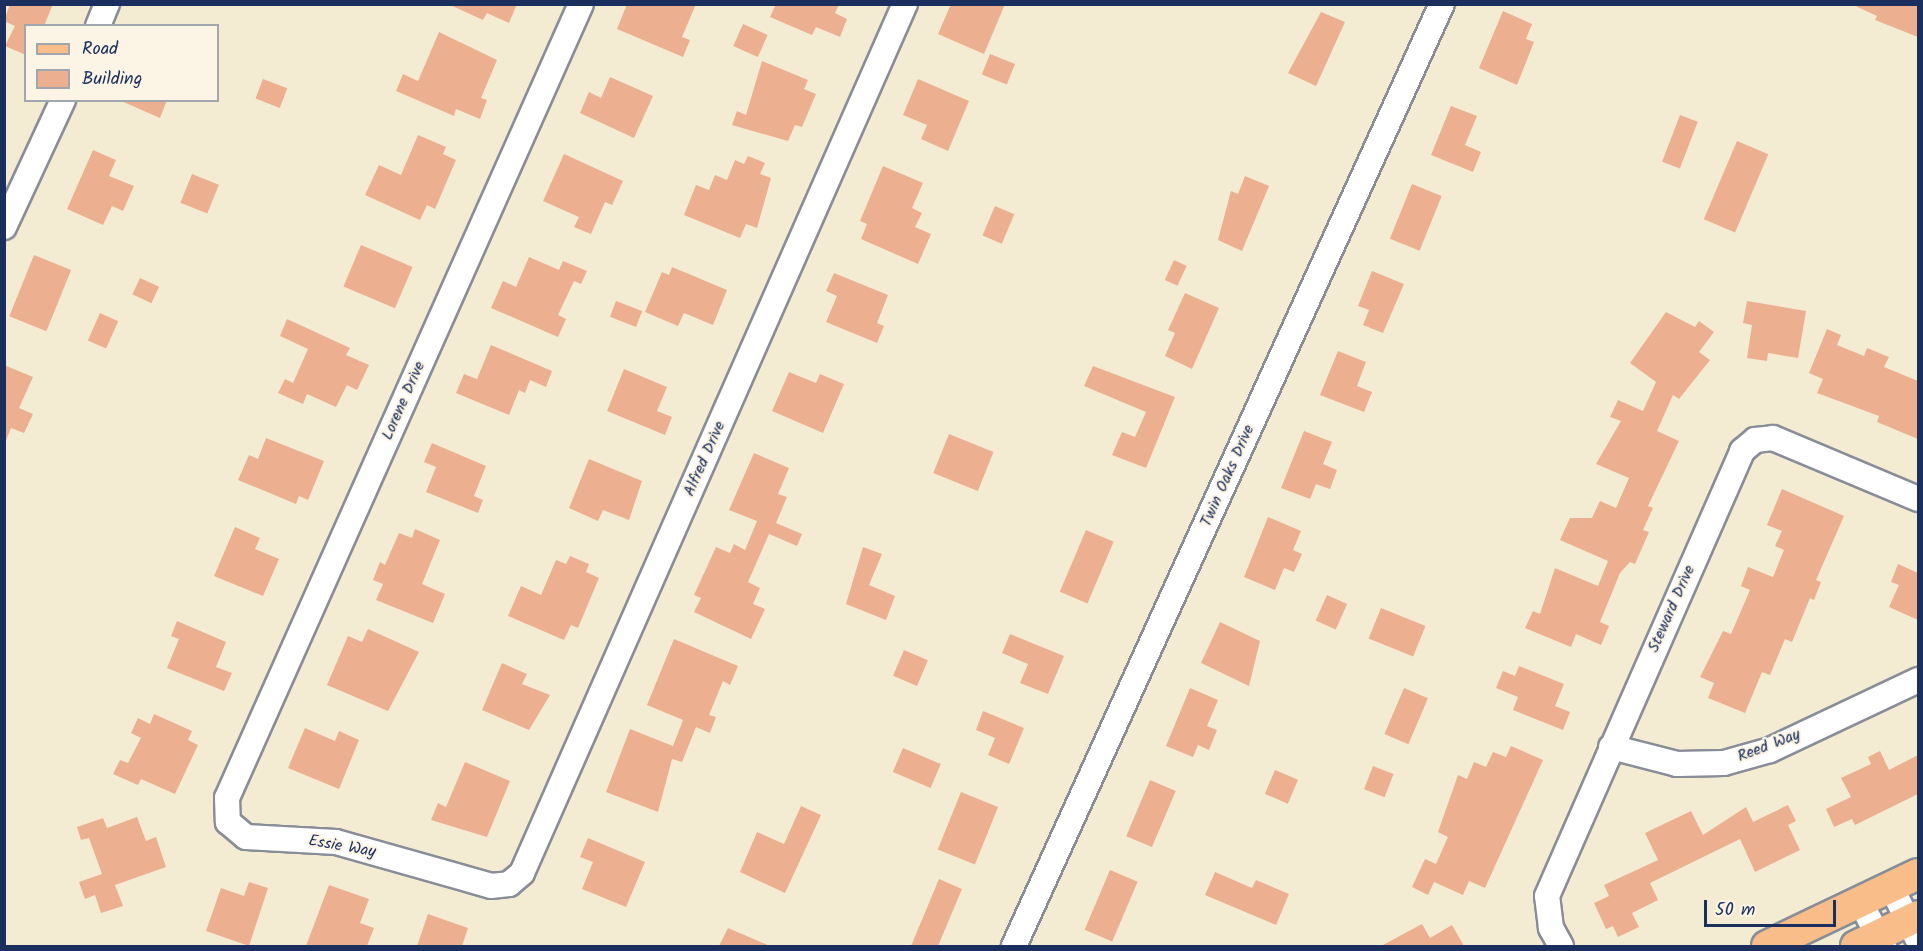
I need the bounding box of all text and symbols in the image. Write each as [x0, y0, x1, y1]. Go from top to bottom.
legend [24, 24, 219, 102]
text: Road [82, 35, 118, 64]
text: Building [82, 65, 142, 94]
street label: Lorene Drive [378, 359, 430, 443]
street label: Alfred Drive [680, 419, 730, 499]
street label: Twin Oaks Drive [1197, 422, 1259, 530]
street label: Steward Drive [1644, 563, 1700, 655]
street label: Reed Way [1735, 725, 1803, 767]
street label: Essie Way [307, 832, 377, 862]
scale bar [1707, 888, 1839, 926]
text: 50 m [1715, 896, 1755, 925]

